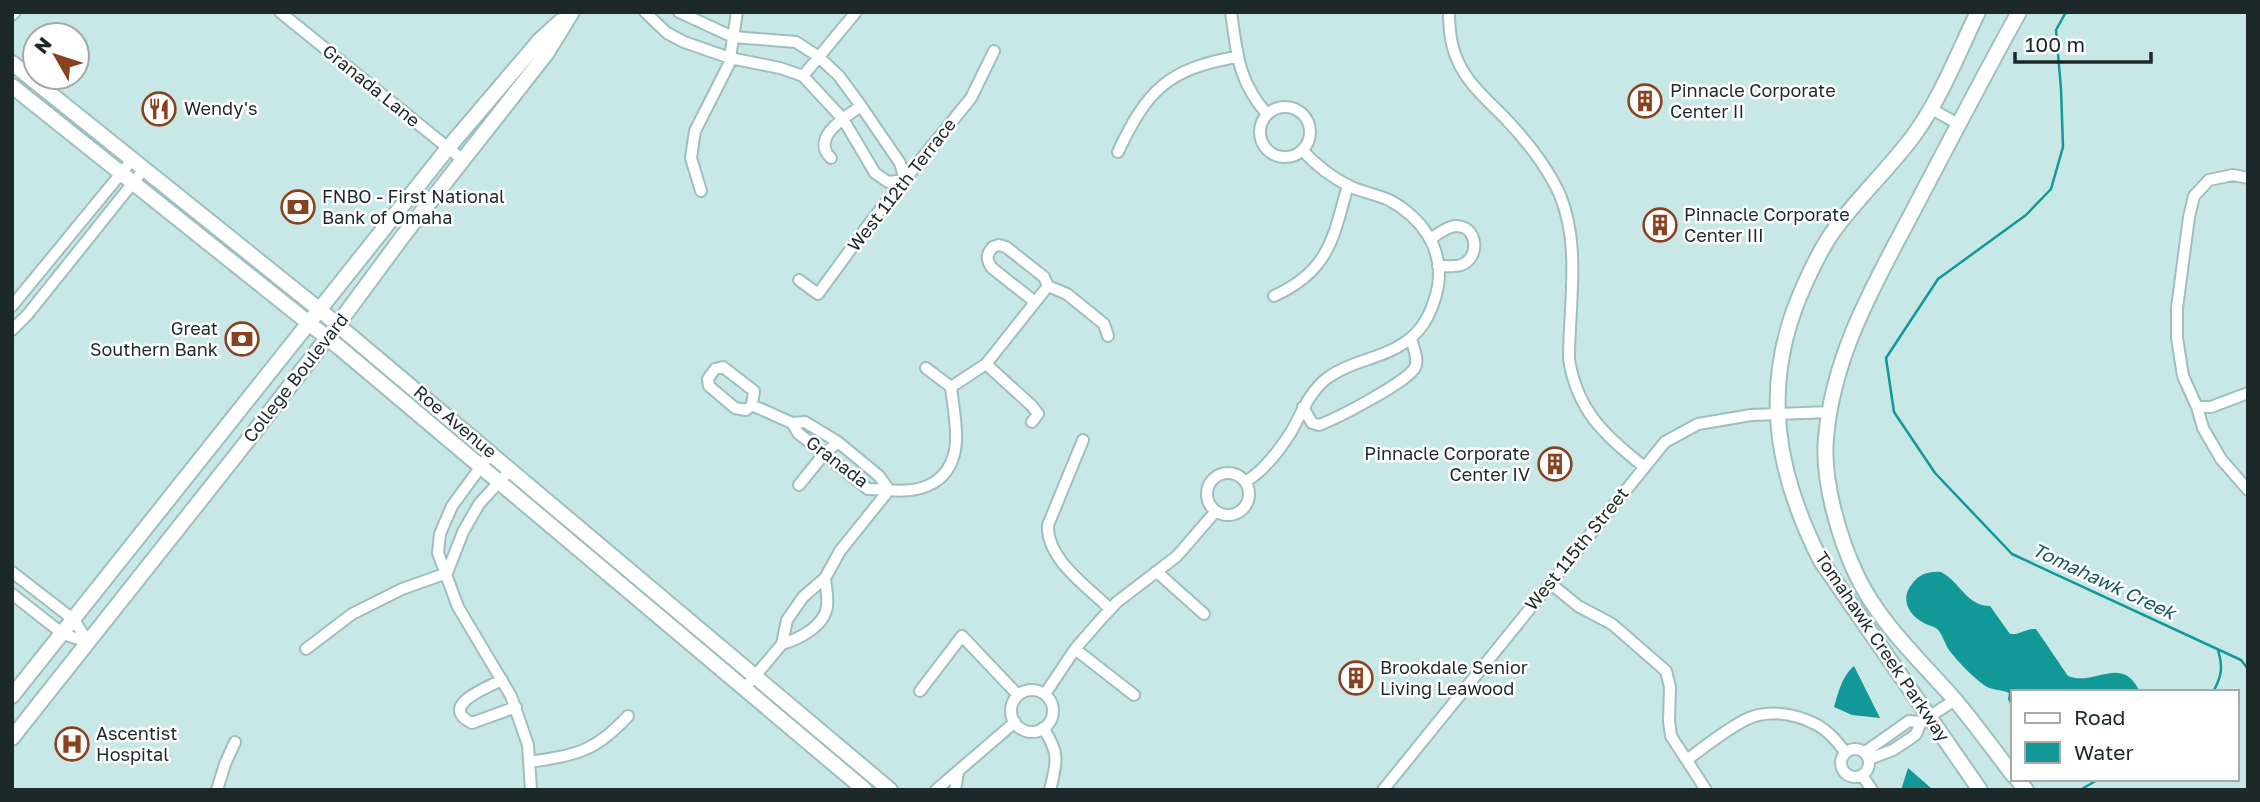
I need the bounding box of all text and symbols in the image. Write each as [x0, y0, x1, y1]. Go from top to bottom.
north arrow [21, 21, 91, 91]
scale bar [2015, 21, 2152, 65]
text: 100 m [2025, 31, 2085, 57]
text: N [29, 32, 56, 58]
street label: Granada Lane [319, 39, 425, 131]
place label: Pinnacle Corporate Center II [1670, 79, 1836, 122]
building icon: Pinnacle Corporate Center II [1626, 82, 1664, 120]
restaurant icon: Wendy's [140, 90, 178, 128]
place label: Wendy's [184, 97, 257, 119]
street label: West 112th Terrace [842, 113, 960, 255]
place label: FNBO - First National Bank of Omaha [322, 185, 505, 228]
bank icon: FNBO - First National Bank of Omaha [279, 188, 317, 226]
place label: Pinnacle Corporate Center III [1684, 203, 1850, 246]
building icon: Pinnacle Corporate Center III [1641, 206, 1679, 244]
street label: College Boulevard [238, 308, 352, 446]
place label: Great Southern Bank [90, 317, 218, 360]
bank icon: Great Southern Bank [223, 320, 261, 358]
street label: Roe Avenue [410, 380, 502, 462]
street label: Granada [802, 431, 873, 492]
place label: Pinnacle Corporate Center IV [1364, 442, 1530, 485]
building icon: Pinnacle Corporate Center IV [1536, 445, 1574, 483]
street label: West 115th Street [1520, 482, 1633, 614]
water label: Tomahawk Creek [2029, 537, 2181, 625]
street label: Tomahawk Creek Parkway [1811, 547, 1955, 746]
place label: Brookdale Senior Living Leawood [1380, 656, 1528, 699]
building icon: Brookdale Senior Living Leawood [1337, 659, 1375, 697]
legend [2011, 690, 2239, 781]
text: Road [2074, 704, 2125, 730]
place label: Ascentist Hospital [96, 722, 177, 765]
hospital icon: Ascentist Hospital [53, 725, 91, 763]
text: Water [2074, 739, 2134, 765]

